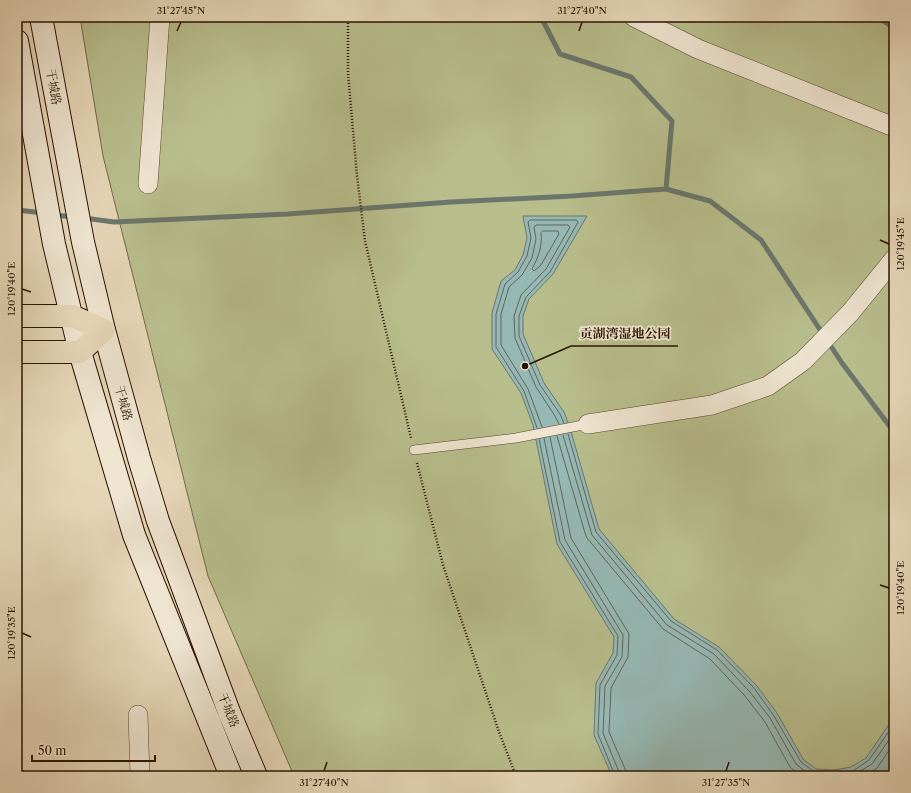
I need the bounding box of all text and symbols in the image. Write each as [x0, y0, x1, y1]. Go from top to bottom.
text: 31°27'45"N [157, 4, 205, 17]
text: 31°27'40"N [557, 4, 607, 17]
street label: 干城路 [43, 68, 65, 106]
text: 120°19'45"E [894, 217, 907, 271]
text: 120°19'40"E [5, 262, 18, 316]
callout: 贡湖湾湿地公园 [571, 321, 678, 346]
text: 贡湖湾湿地公园 [579, 325, 671, 341]
street label: 干城路 [112, 384, 136, 422]
text: 120°19'40"E [894, 561, 907, 615]
text: 120°19'35"E [5, 606, 18, 660]
street label: 干城路 [215, 690, 243, 730]
scale bar [32, 737, 155, 763]
text: 50 m [38, 743, 67, 758]
text: 31°27'40"N [299, 776, 349, 789]
text: 31°27'35"N [702, 776, 750, 789]

